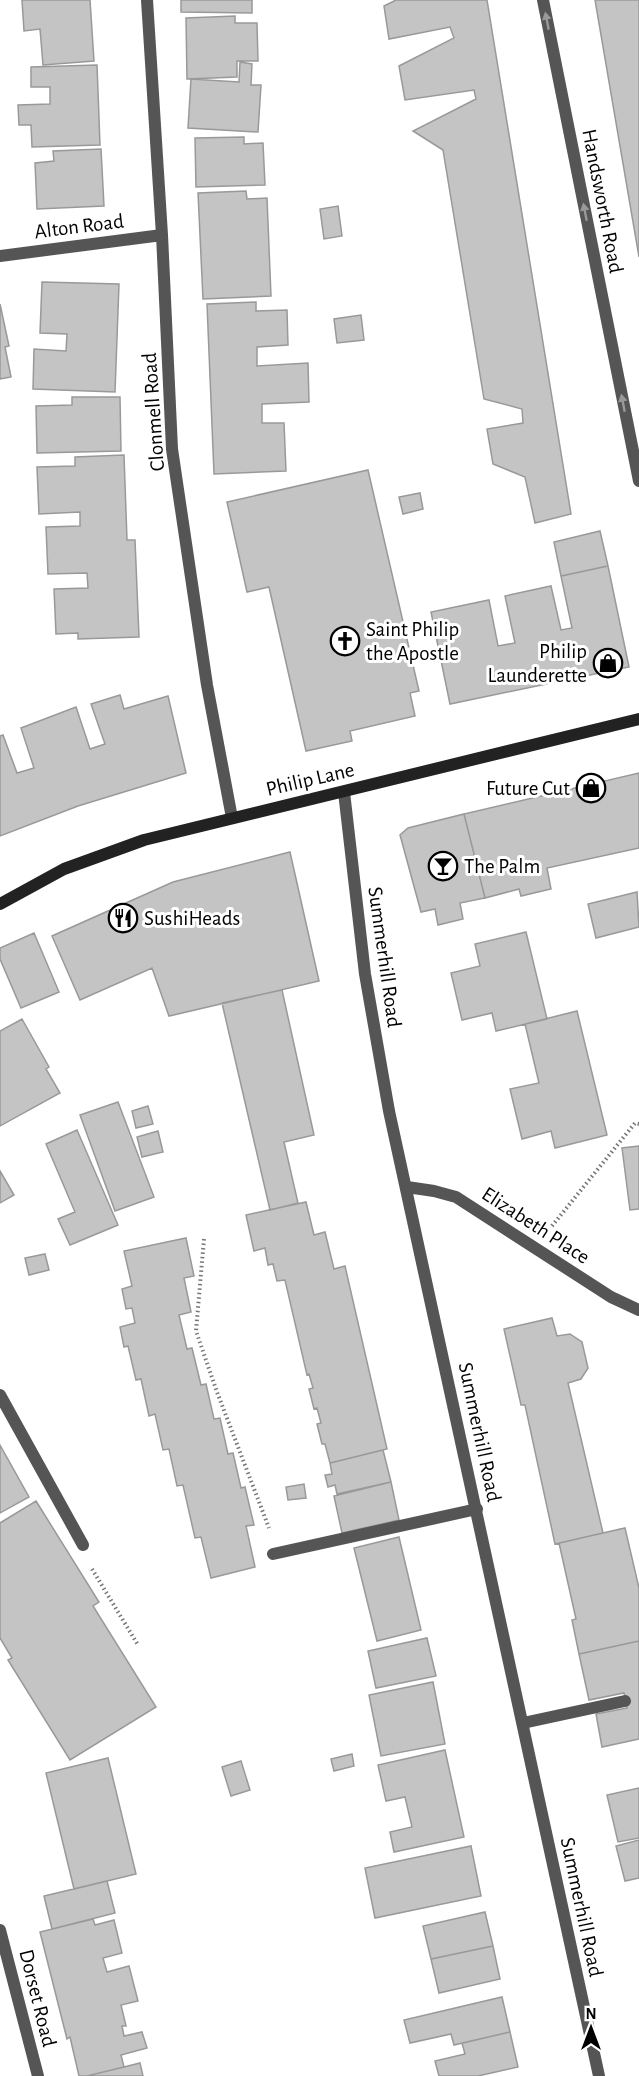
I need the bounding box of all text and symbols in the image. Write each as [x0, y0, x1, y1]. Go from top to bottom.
one-way arrow [542, 11, 551, 30]
street label: Handsworth Road [578, 127, 627, 275]
one-way arrow [580, 202, 589, 221]
street label: Alton Road [33, 211, 125, 242]
street label: Clonmell Road [139, 352, 168, 472]
one-way arrow [618, 393, 627, 412]
place label: Saint Philip the Apostle [366, 619, 459, 664]
church icon: Saint Philip the Apostle [329, 625, 361, 657]
place label: Philip Launderette [487, 641, 587, 686]
shop icon: Philip Launderette [592, 647, 624, 679]
street label: Philip Lane [264, 759, 356, 800]
shop icon: Future Cut [575, 772, 607, 804]
place label: Future Cut [486, 778, 570, 799]
bar icon: The Palm [427, 850, 459, 882]
place label: The Palm [464, 856, 540, 877]
street label: Summerhill Road [364, 885, 405, 1029]
restaurant icon: SushiHeads [107, 902, 139, 934]
place label: SushiHeads [144, 908, 240, 929]
street label: Elizabeth Place [478, 1183, 593, 1268]
street label: Summerhill Road [454, 1361, 505, 1504]
street label: Summerhill Road [556, 1836, 607, 1979]
street label: Dorset Road [15, 1947, 60, 2049]
north arrow [561, 1998, 621, 2058]
text: N [585, 2006, 597, 2022]

